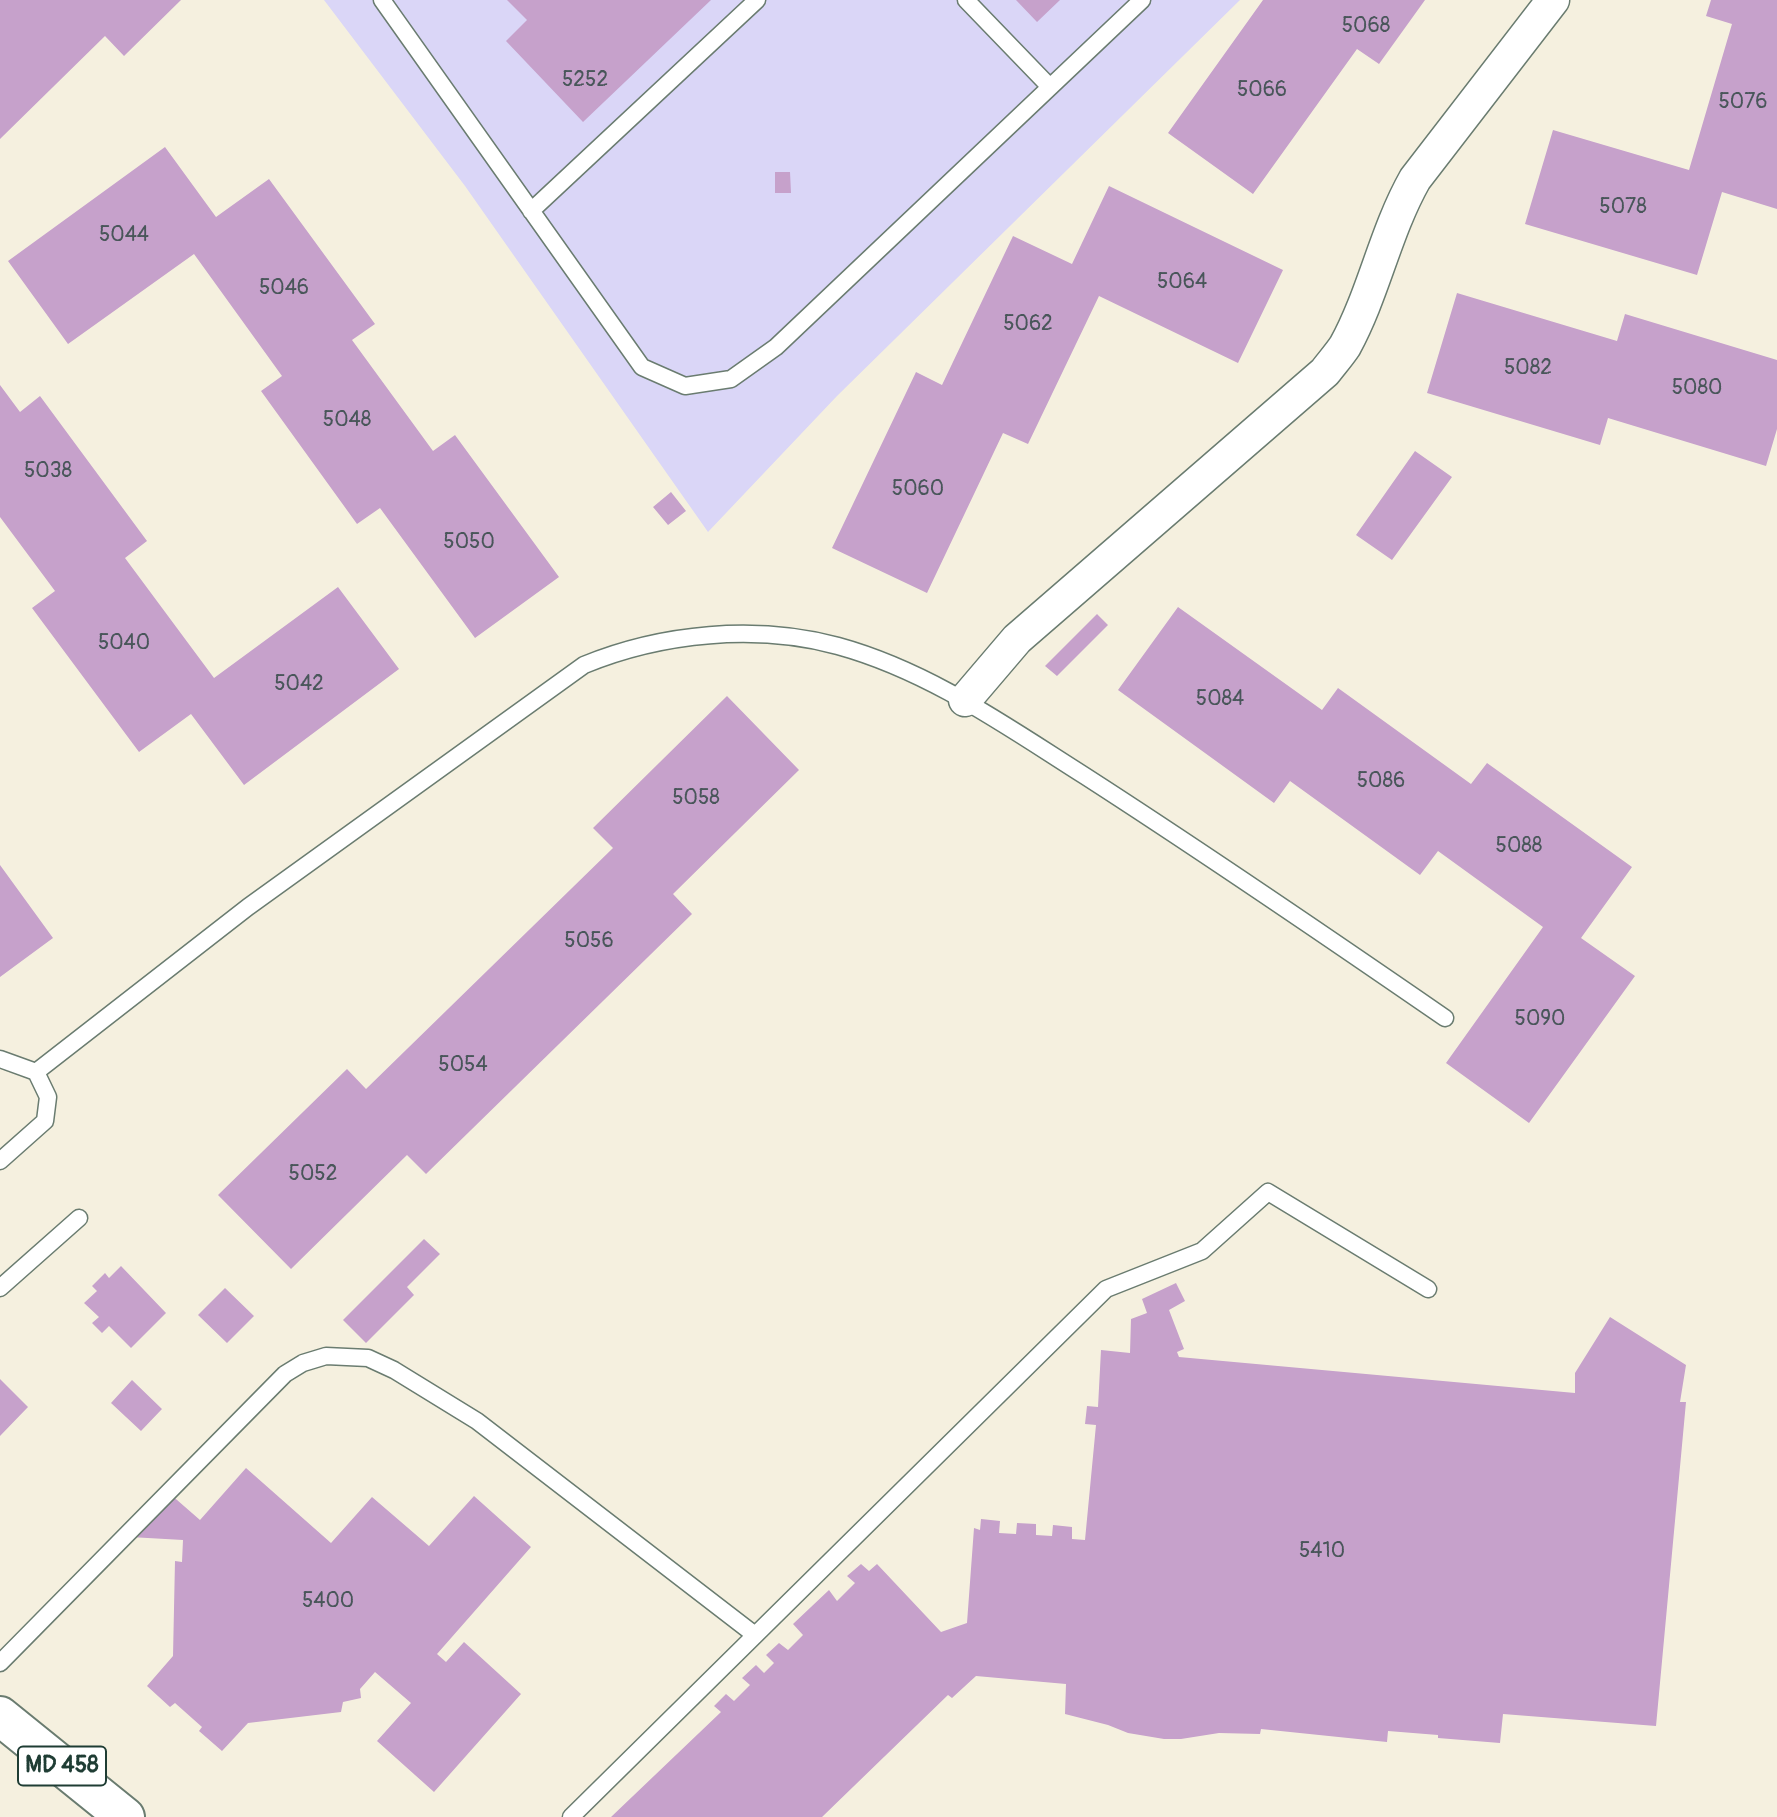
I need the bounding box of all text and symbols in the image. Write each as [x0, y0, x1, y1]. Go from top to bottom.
house number: 5068 [1342, 14, 1390, 40]
house number: 5252 [562, 68, 608, 94]
house number: 5066 [1237, 78, 1287, 104]
house number: 5076 [1718, 90, 1768, 116]
house number: 5078 [1599, 195, 1647, 221]
house number: 5044 [99, 223, 149, 249]
house number: 5064 [1157, 270, 1207, 296]
house number: 5046 [259, 276, 309, 302]
house number: 5062 [1003, 312, 1053, 338]
house number: 5082 [1504, 356, 1552, 382]
house number: 5080 [1672, 376, 1722, 402]
house number: 5048 [323, 408, 371, 434]
house number: 5038 [24, 459, 72, 485]
house number: 5060 [892, 477, 944, 503]
house number: 5050 [443, 530, 495, 556]
house number: 5040 [98, 631, 150, 657]
house number: 5042 [274, 672, 324, 698]
house number: 5084 [1196, 687, 1244, 713]
house number: 5086 [1357, 769, 1405, 795]
house number: 5058 [672, 786, 720, 812]
house number: 5088 [1496, 834, 1542, 860]
house number: 5056 [564, 929, 614, 955]
house number: 5090 [1515, 1007, 1565, 1033]
house number: 5054 [438, 1053, 488, 1079]
house number: 5052 [289, 1162, 337, 1188]
house number: 5410 [1299, 1539, 1345, 1565]
house number: 5400 [302, 1589, 354, 1615]
road number: MD 458 [18, 1746, 106, 1786]

